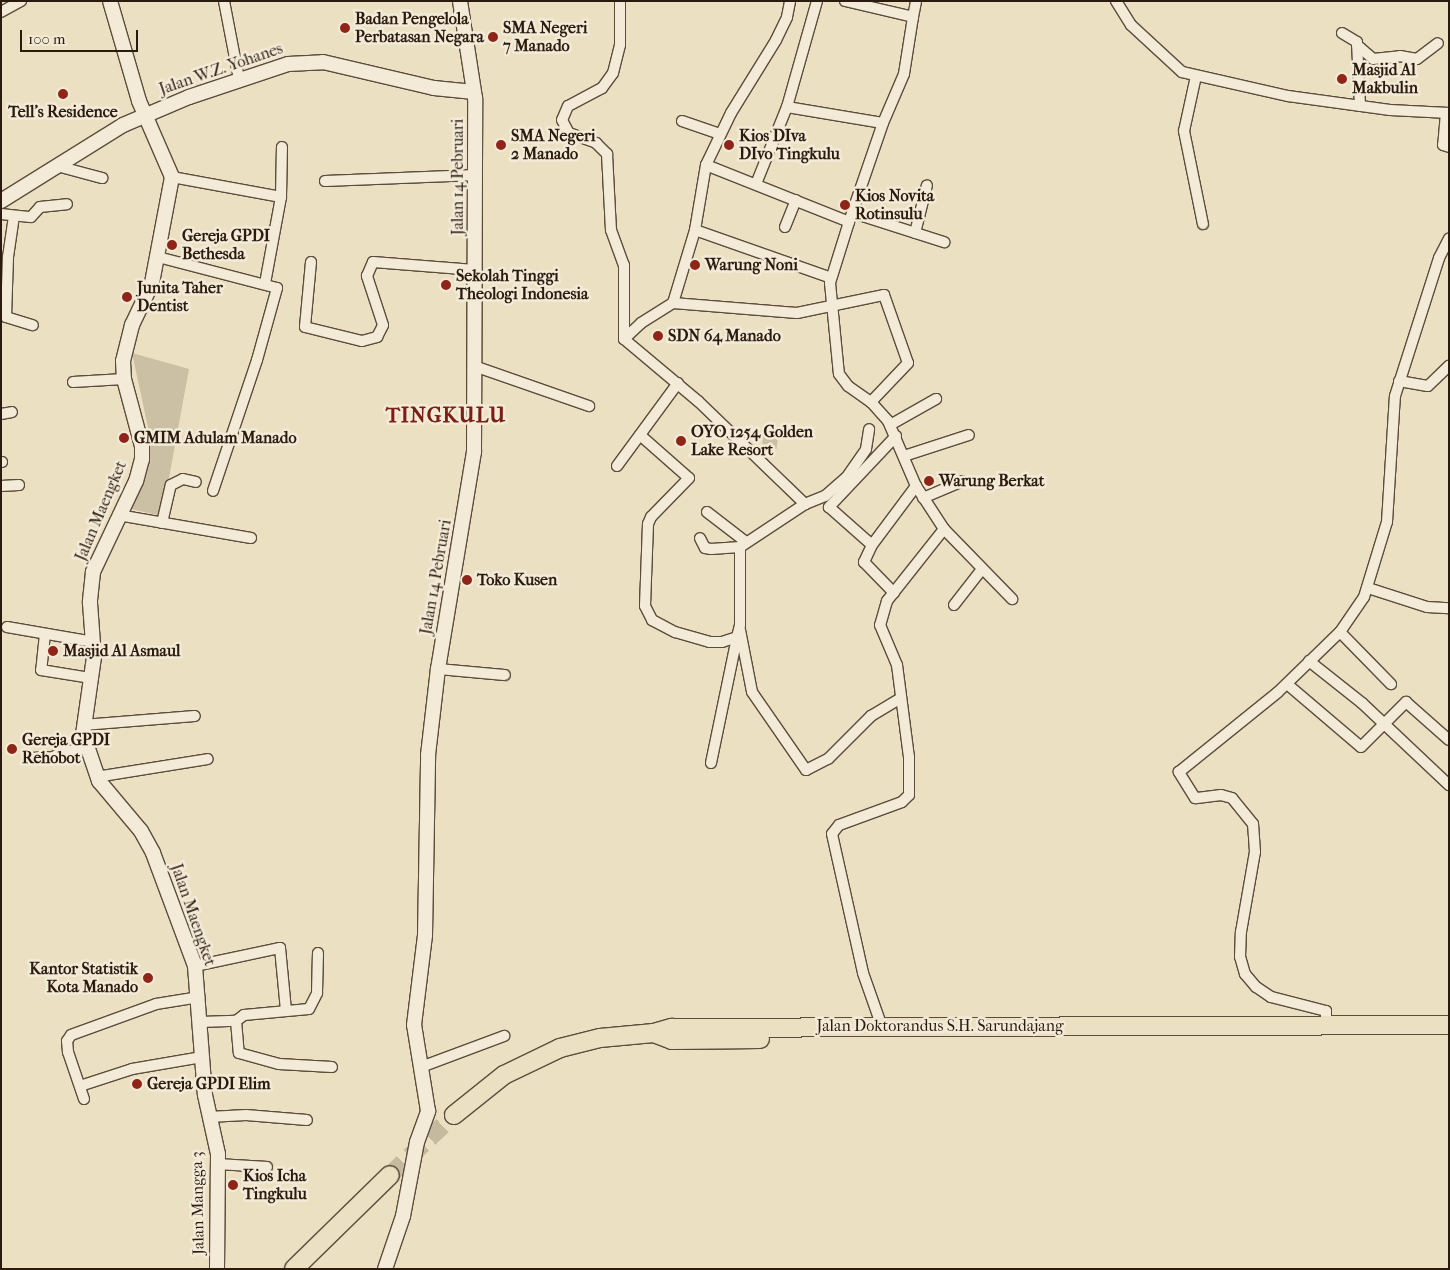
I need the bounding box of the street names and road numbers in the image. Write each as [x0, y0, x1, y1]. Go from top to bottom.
street label: Jalan W.Z. Yohanes [157, 39, 285, 99]
street label: Jalan 14 Pebruari [448, 119, 468, 235]
street label: Jalan Maengket [71, 458, 131, 564]
street label: Jalan 14 Pebruari [416, 518, 456, 636]
street label: Jalan Maengket [167, 861, 219, 969]
street label: Jalan Doktorandus S.H. Sarundajang [816, 1016, 1064, 1036]
street label: Jalan Mangga 3 [187, 1151, 209, 1255]

